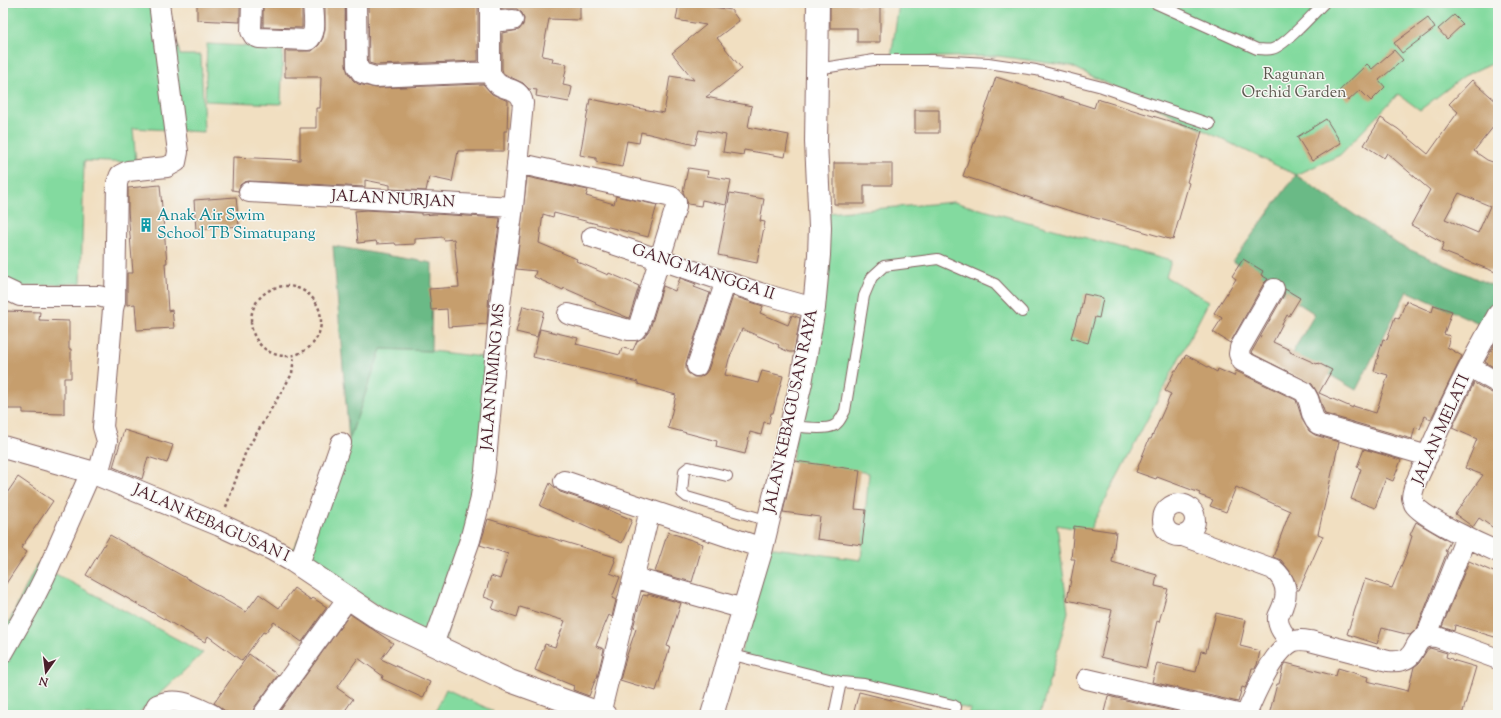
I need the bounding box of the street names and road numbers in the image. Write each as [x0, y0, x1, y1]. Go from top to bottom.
street label: JALAN NURJAN [330, 185, 456, 215]
street label: GANG MANGGA II [629, 239, 777, 307]
street label: JALAN NIMING MS [476, 302, 512, 453]
street label: JALAN KEBAGUSAN RAYA [759, 307, 825, 516]
street label: JALAN MELATI [1407, 371, 1477, 490]
street label: JALAN KEBAGUSAN I [128, 479, 293, 569]

